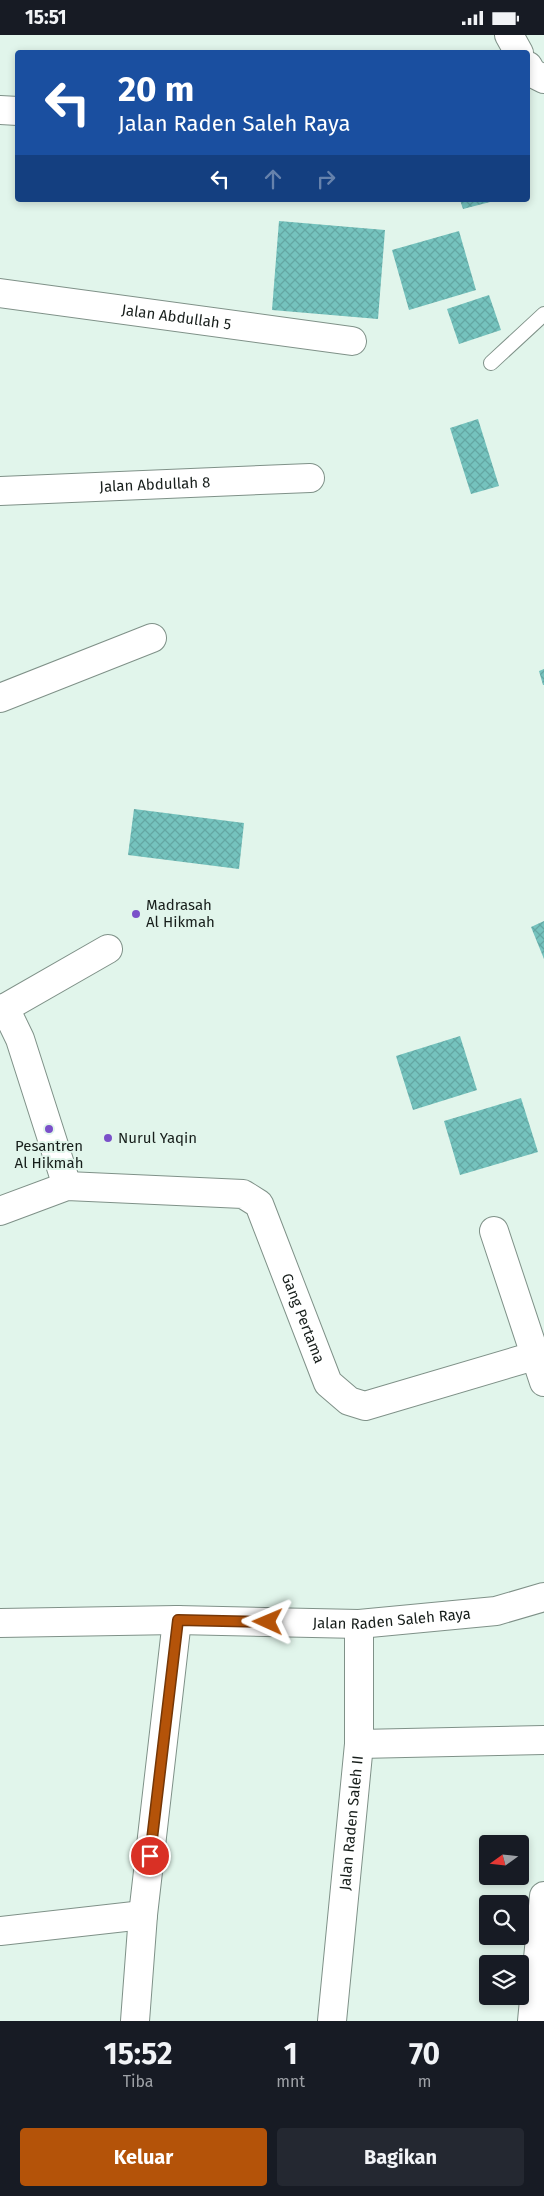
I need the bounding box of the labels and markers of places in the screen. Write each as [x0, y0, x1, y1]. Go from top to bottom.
place label: Madrasah Al Hikmah [146, 896, 215, 931]
marker: Madrasah Al Hikmah [130, 908, 142, 920]
marker: Pesantren Al Hikmah [43, 1123, 55, 1135]
place label: Nurul Yaqin [118, 1129, 197, 1147]
marker: Nurul Yaqin [102, 1132, 114, 1144]
place label: Pesantren Al Hikmah [15, 1137, 83, 1172]
pin [129, 1835, 171, 1877]

